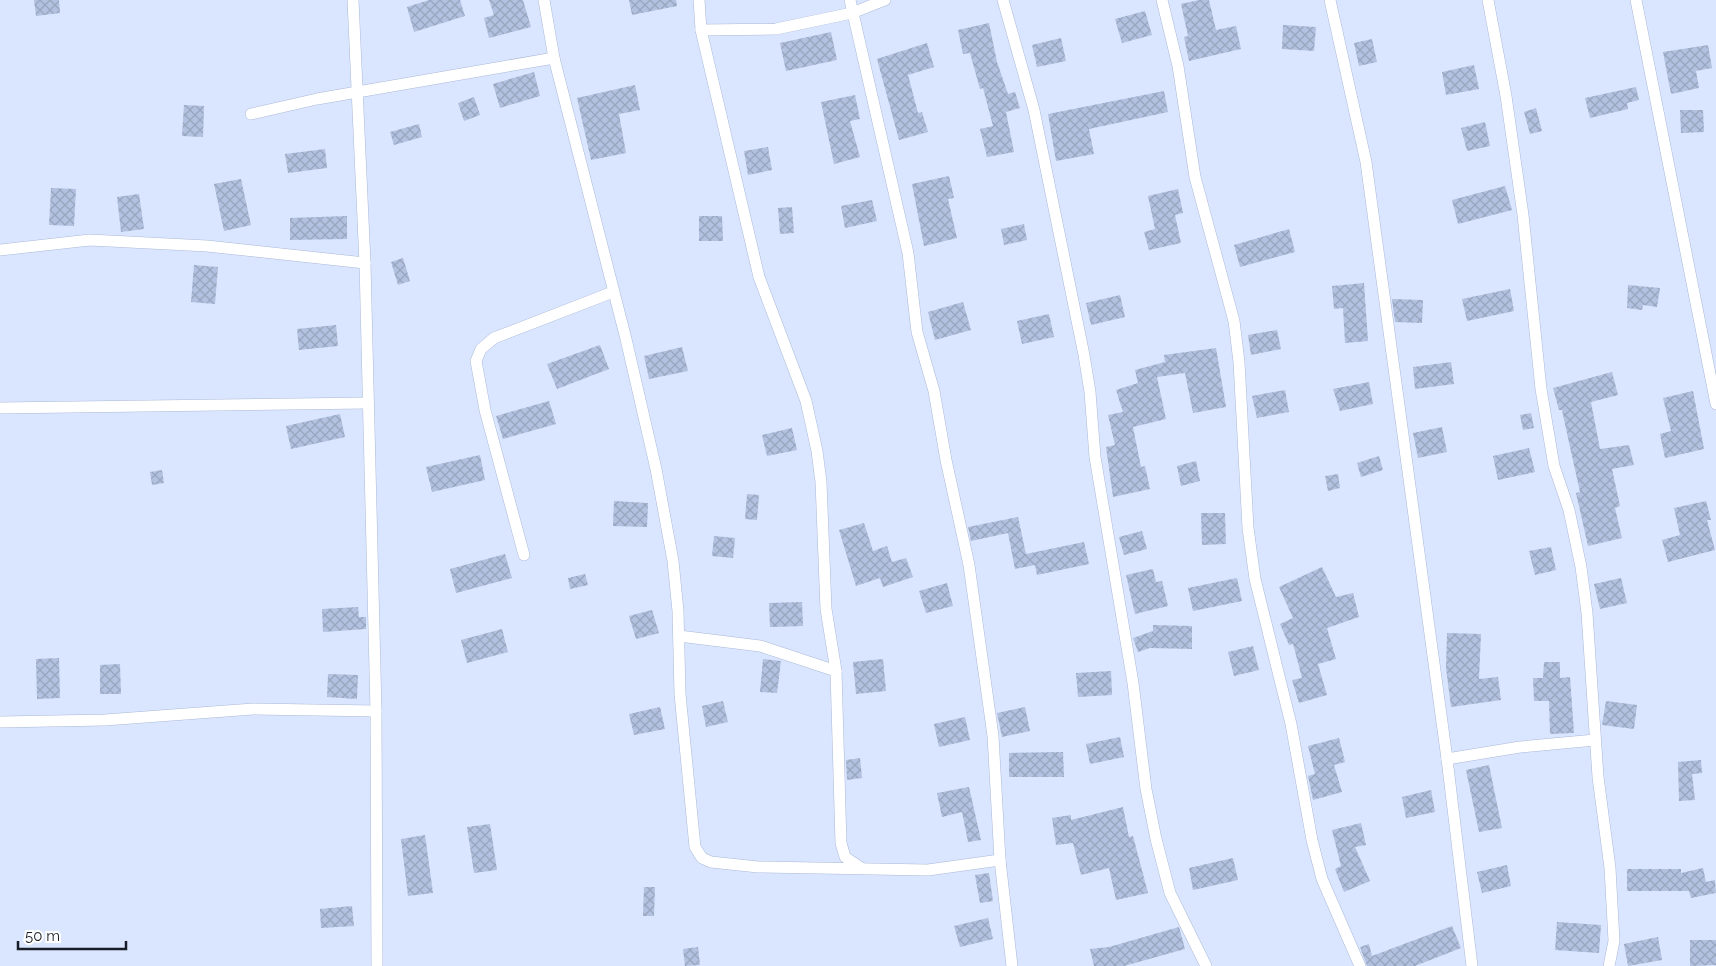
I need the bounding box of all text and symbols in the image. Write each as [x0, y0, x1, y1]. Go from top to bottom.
scale bar [18, 918, 125, 950]
text: 50 m [25, 927, 60, 945]

